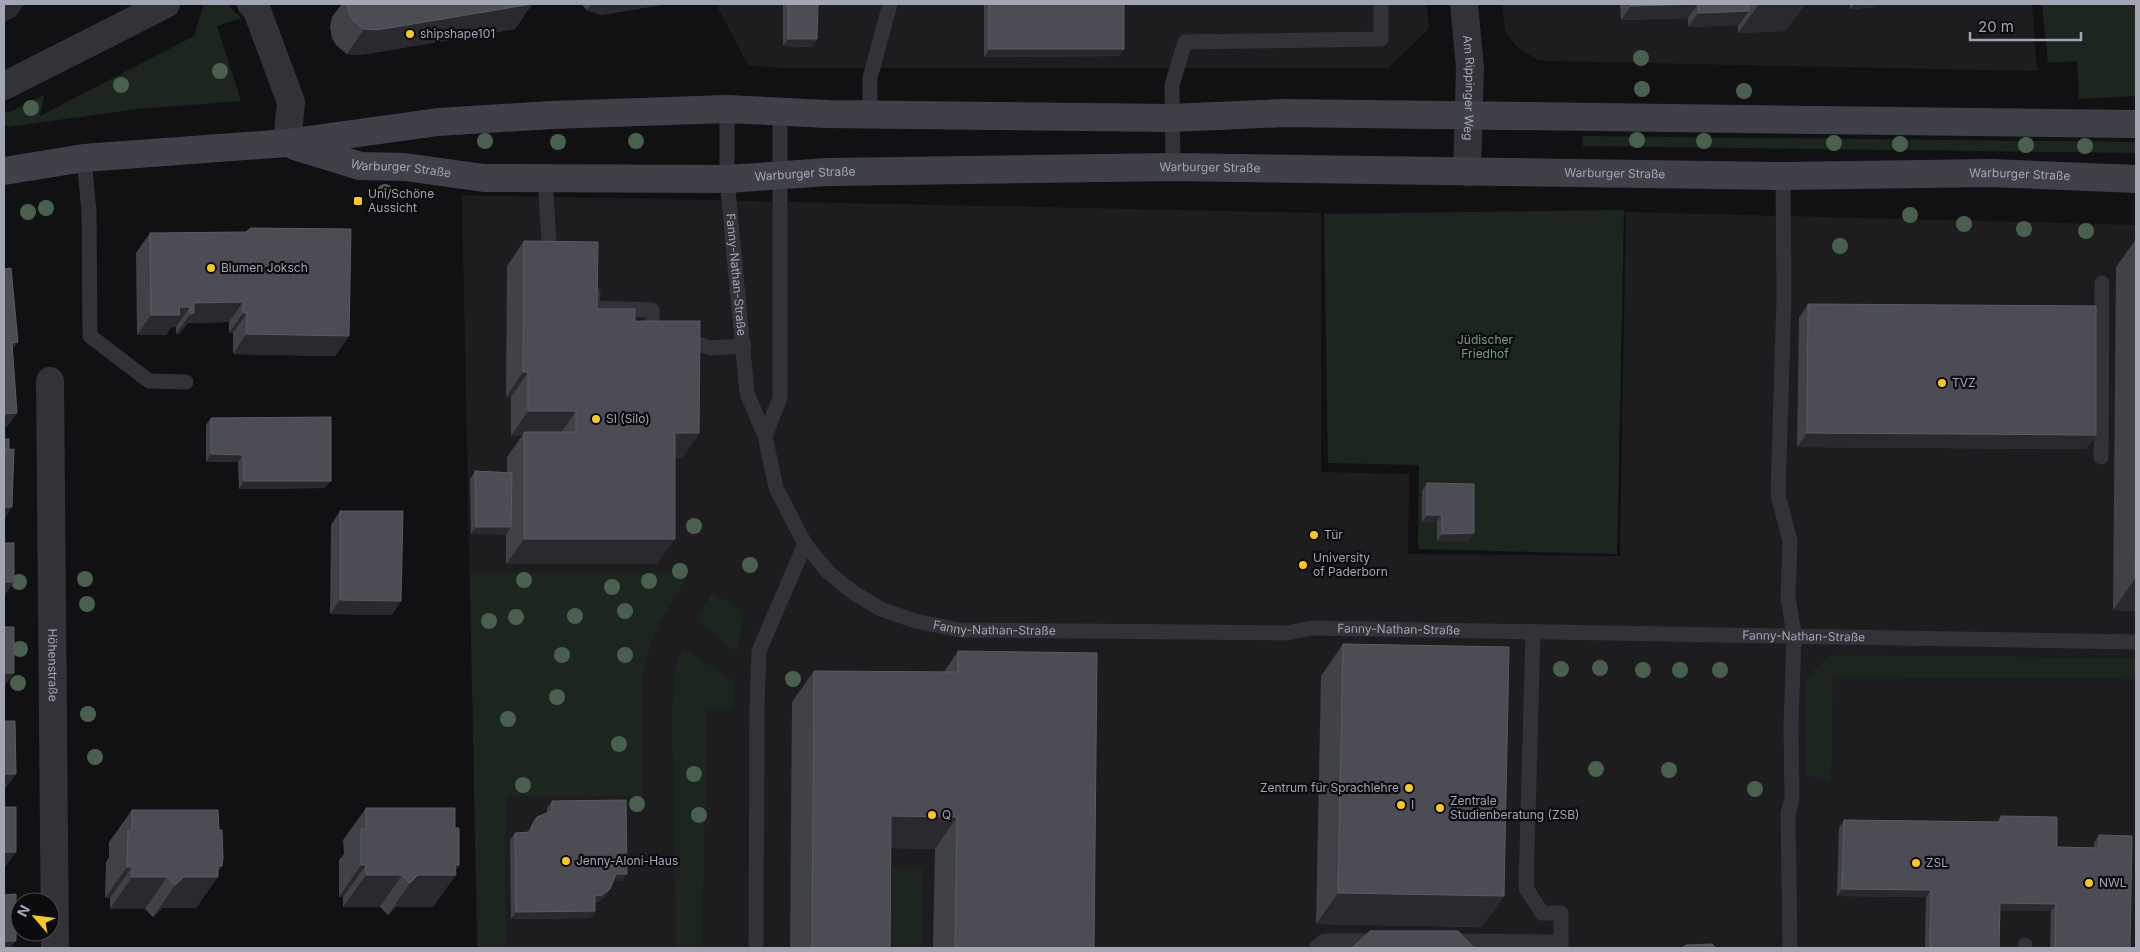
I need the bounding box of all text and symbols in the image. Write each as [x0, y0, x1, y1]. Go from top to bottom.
scale bar [1970, 10, 2081, 42]
text: 20 m [1978, 17, 2014, 36]
place label: shipshape101 [420, 26, 495, 41]
marker: shipshape101 [404, 28, 416, 40]
street label: Am Rippinger Weg [1460, 34, 1478, 141]
street label: Warburger Straße [349, 156, 452, 180]
street label: Warburger Straße [1159, 159, 1261, 175]
street label: Warburger Straße [754, 164, 856, 184]
street label: Warburger Straße [1564, 165, 1666, 181]
street label: Warburger Straße [1969, 165, 2071, 183]
place label: Uni/Schöne Aussicht [368, 186, 434, 215]
marker: Uni/Schöne Aussicht [352, 195, 364, 207]
street label: Fanny-Nathan-Straße [723, 213, 750, 336]
place label: Blumen Joksch [221, 260, 308, 275]
marker: Blumen Joksch [205, 262, 217, 274]
park label: Jüdischer Friedhof [1457, 332, 1513, 361]
place label: TVZ [1952, 375, 1976, 390]
marker: TVZ [1936, 377, 1948, 389]
place label: SI (Silo) [606, 411, 650, 426]
marker: SI (Silo) [590, 413, 602, 425]
place label: Tür [1324, 527, 1343, 542]
marker: Tür [1308, 529, 1320, 541]
place label: University of Paderborn [1313, 550, 1388, 579]
marker: University of Paderborn [1297, 559, 1309, 571]
street label: Fanny-Nathan-Straße [932, 617, 1056, 638]
street label: Fanny-Nathan-Straße [1337, 620, 1460, 638]
street label: Fanny-Nathan-Straße [1742, 627, 1865, 644]
street label: Höhenstraße [45, 628, 61, 702]
place label: Zentrum für Sprachlehre [1260, 780, 1399, 795]
marker: Zentrum für Sprachlehre [1403, 782, 1415, 794]
place label: Zentrale Studienberatung (ZSB) [1450, 793, 1579, 822]
place label: I [1411, 797, 1414, 812]
marker: I [1395, 799, 1407, 811]
marker: Zentrale Studienberatung (ZSB) [1434, 802, 1446, 814]
place label: Q [942, 807, 951, 822]
marker: Q [926, 809, 938, 821]
place label: Jenny-Aloni-Haus [576, 853, 678, 868]
marker: Jenny-Aloni-Haus [560, 855, 572, 867]
place label: ZSL [1926, 855, 1948, 870]
marker: ZSL [1910, 857, 1922, 869]
place label: NWL [2099, 875, 2127, 890]
marker: NWL [2083, 877, 2095, 889]
north arrow [10, 892, 60, 942]
text: N [13, 902, 33, 919]

